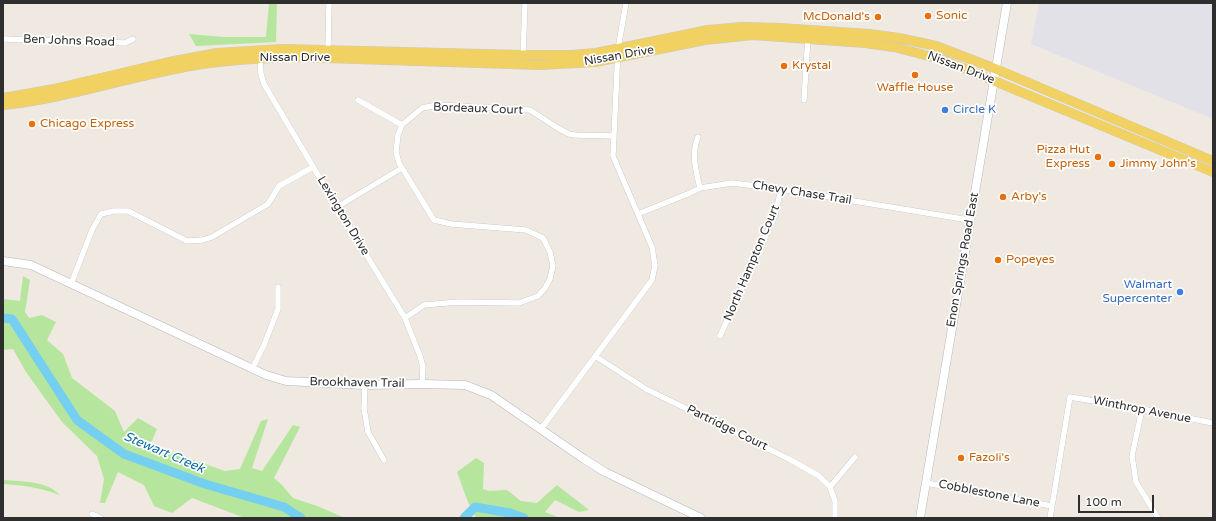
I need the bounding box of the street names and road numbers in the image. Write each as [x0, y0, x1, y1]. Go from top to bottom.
street label: Ben Johns Road [23, 32, 115, 50]
street label: Nissan Drive [583, 43, 655, 69]
street label: Nissan Drive [925, 49, 997, 87]
street label: Nissan Drive [260, 51, 330, 65]
street label: Bordeaux Court [433, 100, 523, 118]
street label: Lexington Drive [314, 174, 372, 258]
street label: Chevy Chase Trail [751, 178, 853, 208]
street label: Enon Springs Road East [944, 191, 982, 329]
street label: North Hampton Court [721, 203, 783, 323]
street label: Brookhaven Trail [309, 375, 405, 391]
street label: Winthrop Avenue [1092, 393, 1192, 427]
street label: Partridge Court [684, 402, 770, 454]
street label: Cobblestone Lane [937, 477, 1041, 511]

